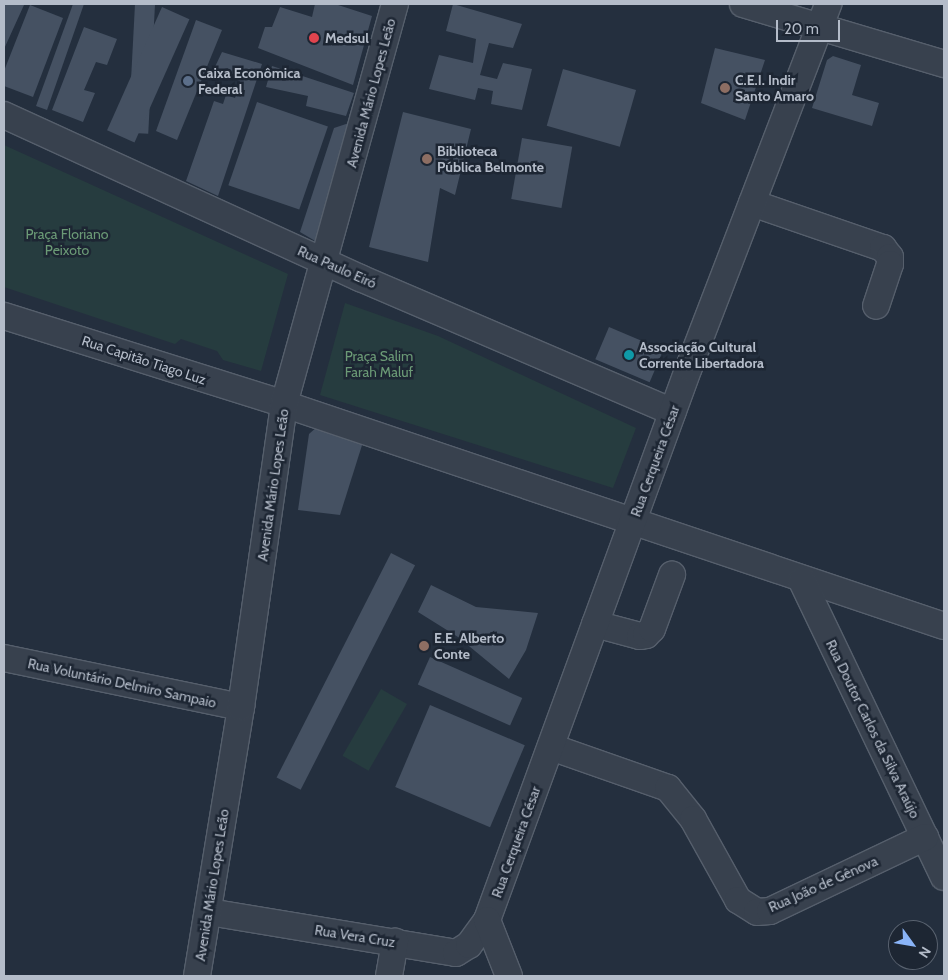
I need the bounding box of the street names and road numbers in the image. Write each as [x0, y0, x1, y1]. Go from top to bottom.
street label: Avenida Mário Lopes Leão [343, 17, 399, 169]
street label: Rua Paulo Eiró [295, 242, 379, 292]
street label: Rua Capitão Tiago Luz [80, 332, 208, 388]
street label: Rua Cerqueira César [627, 403, 683, 519]
street label: Avenida Mário Lopes Leão [254, 408, 292, 562]
street label: Rua Doutor Carlos da Silva Araújo [822, 637, 924, 821]
street label: Rua Voluntário Delmiro Sampaio [26, 655, 218, 711]
street label: Rua Cerqueira César [488, 784, 544, 900]
street label: Avenida Mário Lopes Leão [192, 808, 232, 962]
street label: Rua João de Gênova [766, 852, 880, 916]
street label: Rua Vera Cruz [313, 921, 397, 951]

